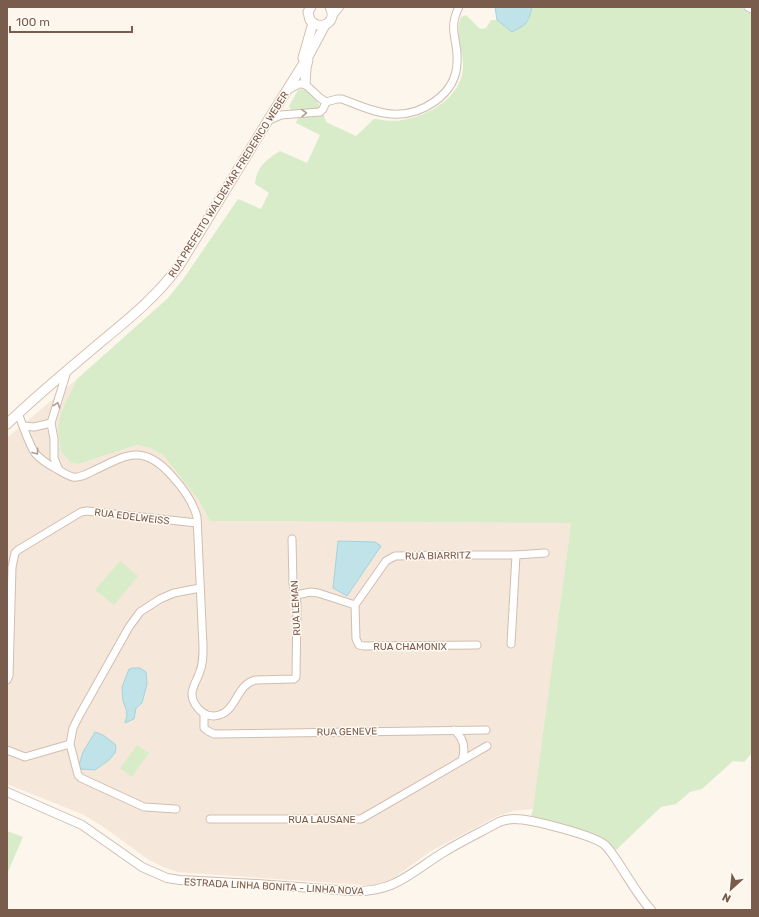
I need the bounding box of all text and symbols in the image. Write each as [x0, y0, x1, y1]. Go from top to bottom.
scale bar [10, 8, 132, 34]
text: 100 m [16, 15, 50, 29]
street label: RUA PREFEITO WALDEMAR FREDERICO WEBER [166, 89, 292, 280]
one-way arrow [301, 108, 307, 117]
one-way arrow [52, 402, 60, 409]
one-way arrow [31, 448, 38, 455]
street label: RUA EDELWEISS [94, 506, 170, 528]
street label: RUA BIARRITZ [405, 549, 471, 563]
street label: RUA LEMAN [289, 580, 303, 636]
street label: RUA CHAMONIX [373, 641, 447, 653]
street label: RUA GENEVE [317, 725, 377, 739]
street label: RUA LAUSANE [288, 814, 356, 826]
north arrow [711, 869, 751, 909]
street label: ESTRADA LINHA BONITA - LINHA NOVA [184, 876, 365, 898]
text: N [720, 890, 733, 905]

